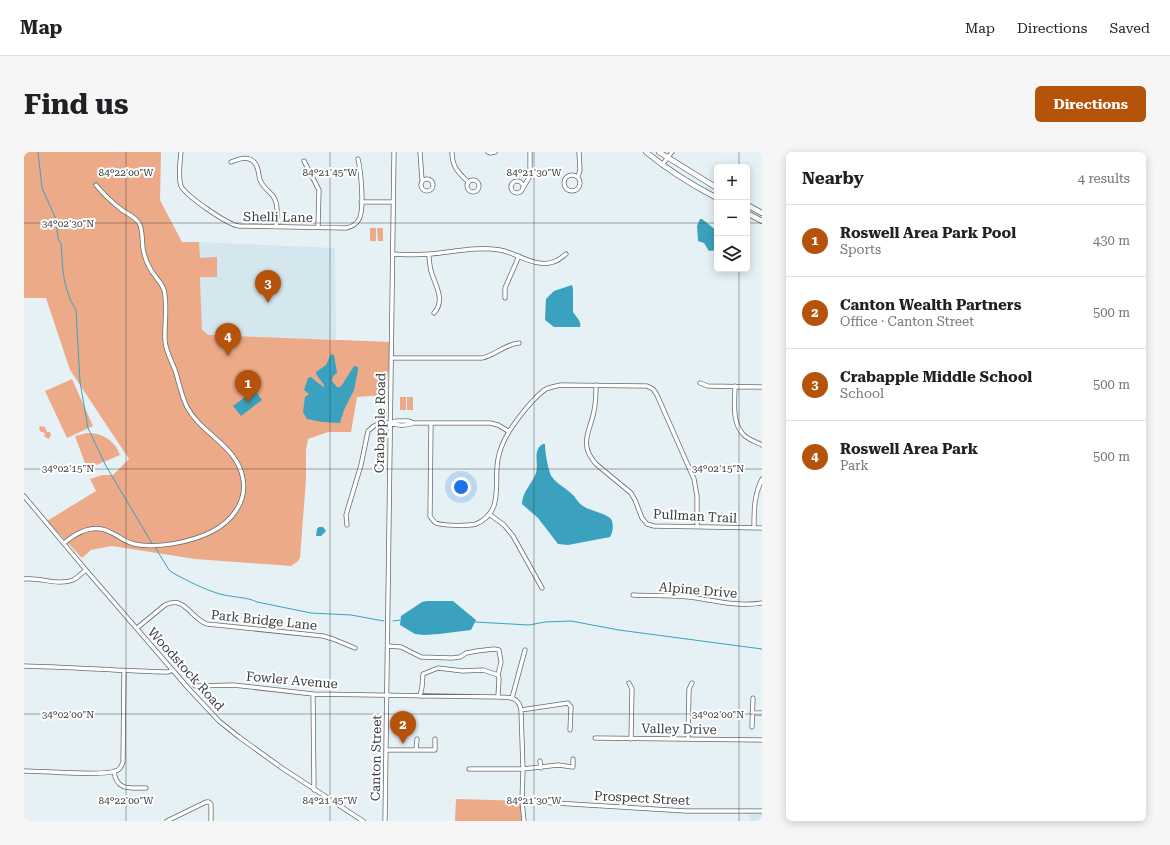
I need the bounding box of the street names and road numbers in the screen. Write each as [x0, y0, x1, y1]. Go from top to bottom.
street label: Shelli Lane [243, 209, 313, 225]
street label: Crabapple Road [372, 372, 388, 473]
street label: Pullman Trail [653, 506, 737, 526]
street label: Alpine Drive [658, 579, 738, 601]
street label: Park Bridge Lane [210, 607, 318, 633]
street label: Woodstock Road [145, 624, 228, 714]
street label: Fowler Avenue [245, 669, 339, 691]
street label: Canton Street [368, 715, 384, 801]
street label: Valley Drive [641, 721, 717, 737]
street label: Prospect Street [594, 788, 691, 808]

